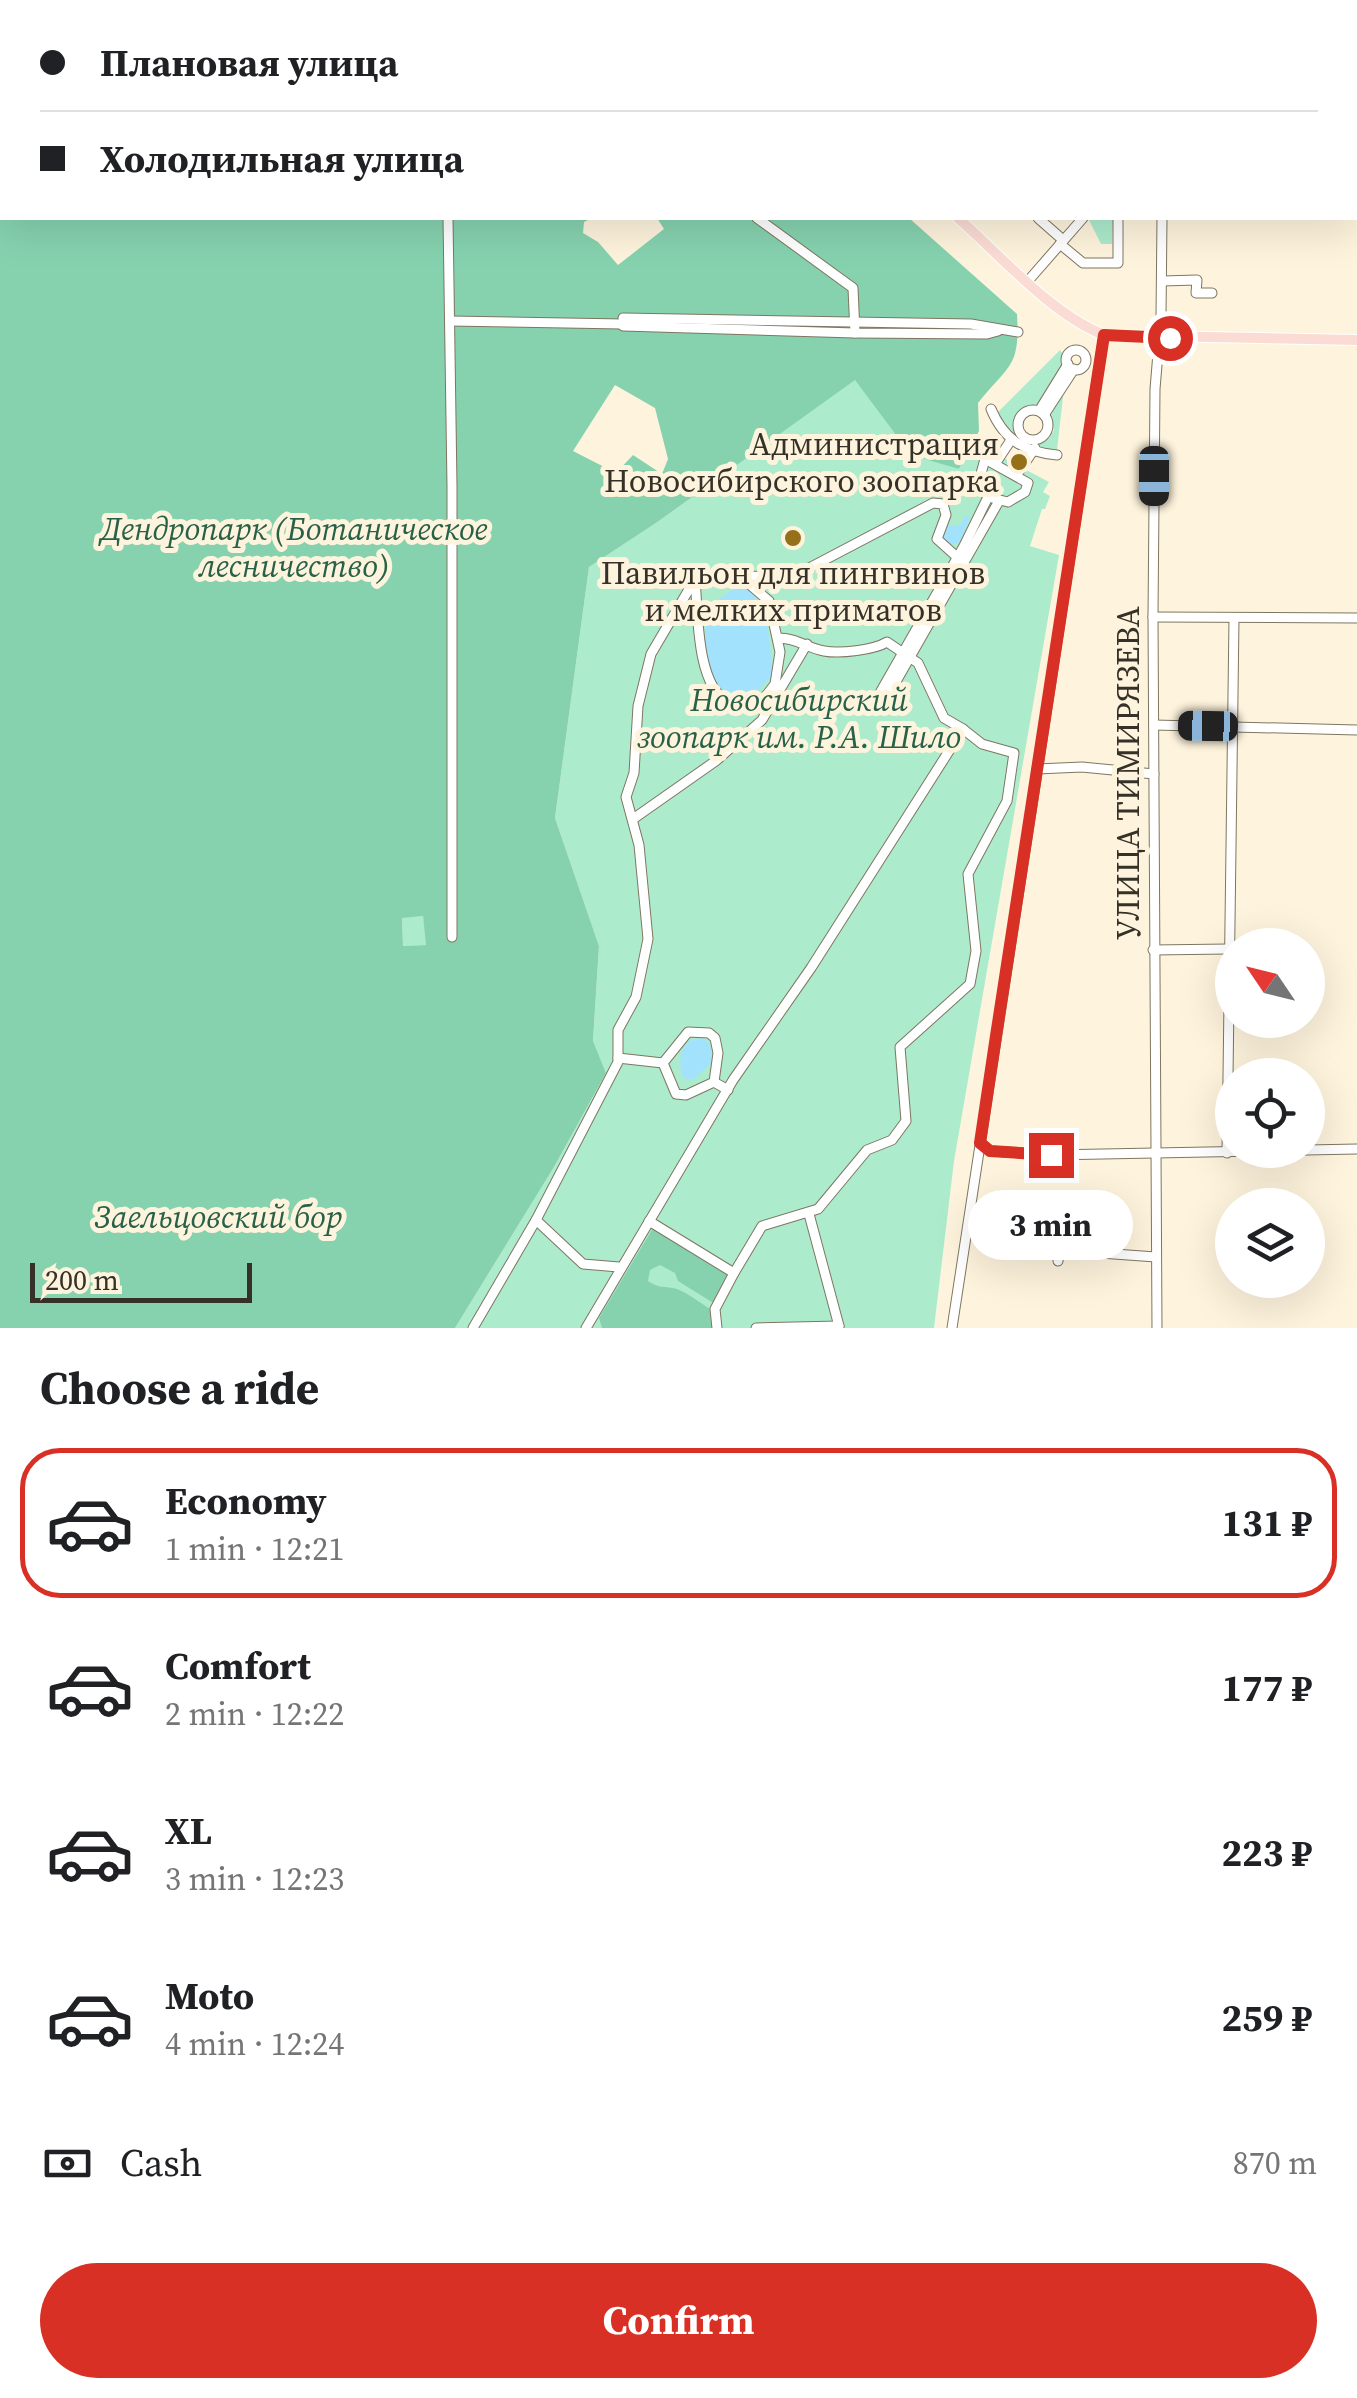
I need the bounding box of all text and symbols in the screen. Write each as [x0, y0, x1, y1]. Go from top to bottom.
text: Плановая улица [100, 37, 398, 89]
text: Холодильная улица [100, 133, 464, 185]
route start [1148, 316, 1193, 361]
place label: Администрация Новосибирского зоопарка [604, 422, 1000, 503]
car [1139, 446, 1169, 506]
marker: Администрация Новосибирского зоопарка [1008, 451, 1030, 473]
park label: Дендропарк (Ботаническое лесничество) [97, 507, 488, 588]
marker: Павильон для пингвинов и мелких приматов [782, 527, 804, 549]
place label: Павильон для пингвинов и мелких приматов [601, 551, 985, 632]
street label: УЛИЦА ТИМИРЯЗЕВА [1106, 606, 1150, 940]
park label: Новосибирский зоопарк им. Р.А. Шило [637, 678, 961, 759]
car [1178, 710, 1238, 742]
north arrow [1215, 928, 1325, 1038]
map controls [1215, 928, 1325, 1298]
button: locate [1215, 1058, 1325, 1168]
route end [1029, 1133, 1074, 1178]
button: layers [1215, 1188, 1325, 1298]
callout: 3 min [968, 1190, 1134, 1260]
park label: Заельцовский бор [94, 1195, 342, 1239]
text: 3 min [1009, 1203, 1092, 1247]
scale bar [30, 1258, 252, 1302]
text: 200 m [45, 1261, 119, 1299]
text: Choose a ride [40, 1357, 319, 1419]
text: Economy [165, 1475, 327, 1527]
icon: car [45, 1478, 135, 1568]
text: 131 ₽ [1221, 1497, 1312, 1549]
text: 1 min · 12:21 [165, 1527, 344, 1571]
text: Comfort [165, 1640, 311, 1692]
icon: car [45, 1643, 135, 1733]
text: 177 ₽ [1221, 1662, 1312, 1714]
text: 2 min · 12:22 [165, 1692, 344, 1736]
text: XL [165, 1805, 212, 1857]
icon: car [45, 1808, 135, 1898]
text: 223 ₽ [1221, 1827, 1312, 1879]
text: 3 min · 12:23 [165, 1857, 344, 1901]
text: Moto [165, 1970, 254, 2022]
icon: car [45, 1973, 135, 2063]
text: 259 ₽ [1221, 1992, 1312, 2044]
text: 4 min · 12:24 [165, 2022, 344, 2066]
icon: cash [40, 2136, 95, 2191]
text: Cash [120, 2137, 202, 2189]
text: 870 m [1233, 2141, 1317, 2185]
button: Confirm [40, 2263, 1317, 2378]

